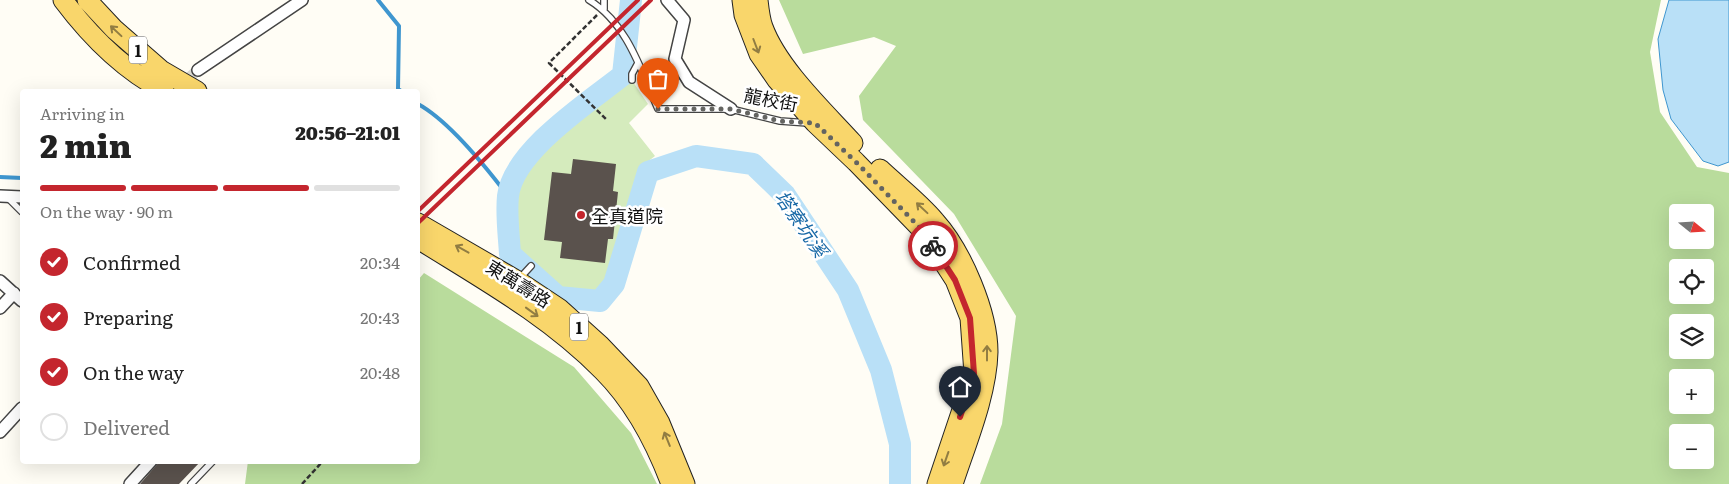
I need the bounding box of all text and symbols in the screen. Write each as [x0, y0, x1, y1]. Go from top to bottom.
one-way arrow [110, 25, 123, 37]
road number: 1 [129, 36, 147, 64]
one-way arrow [752, 38, 761, 54]
pin [637, 58, 679, 109]
icon: bag [644, 65, 672, 93]
street label: 龍校街 [742, 81, 800, 117]
text: Arriving in [40, 101, 125, 125]
text: 20:56–21:01 [295, 118, 400, 146]
text: 2 min [40, 120, 132, 168]
water label: 塔寮坑溪 [769, 184, 837, 265]
text: On the way · 90 m [40, 199, 173, 223]
place label: 全真道院 [591, 202, 663, 229]
one-way arrow [915, 202, 928, 214]
north arrow [1669, 204, 1714, 249]
map controls [1669, 204, 1714, 469]
marker: 全真道院 [575, 209, 587, 221]
courier [908, 221, 958, 271]
icon: bike [919, 232, 947, 260]
one-way arrow [455, 244, 470, 253]
icon: check [40, 248, 68, 276]
text: Confirmed [83, 248, 181, 276]
text: 20:34 [360, 250, 400, 274]
street label: 東萬壽路 [481, 252, 557, 314]
button: locate [1669, 259, 1714, 304]
icon: check [40, 303, 68, 331]
text: Preparing [83, 303, 173, 331]
text: 20:43 [360, 305, 400, 329]
one-way arrow [525, 307, 539, 317]
road number: 1 [570, 314, 588, 341]
button: layers [1669, 314, 1714, 359]
one-way arrow [982, 345, 991, 361]
icon: check [40, 358, 68, 386]
text: On the way [83, 358, 184, 386]
text: 20:48 [360, 360, 400, 384]
pin [939, 366, 981, 417]
button: + [1669, 369, 1714, 414]
icon: home [946, 373, 974, 401]
text: Delivered [83, 413, 170, 441]
button: − [1669, 424, 1714, 469]
one-way arrow [662, 432, 671, 447]
one-way arrow [941, 451, 950, 466]

